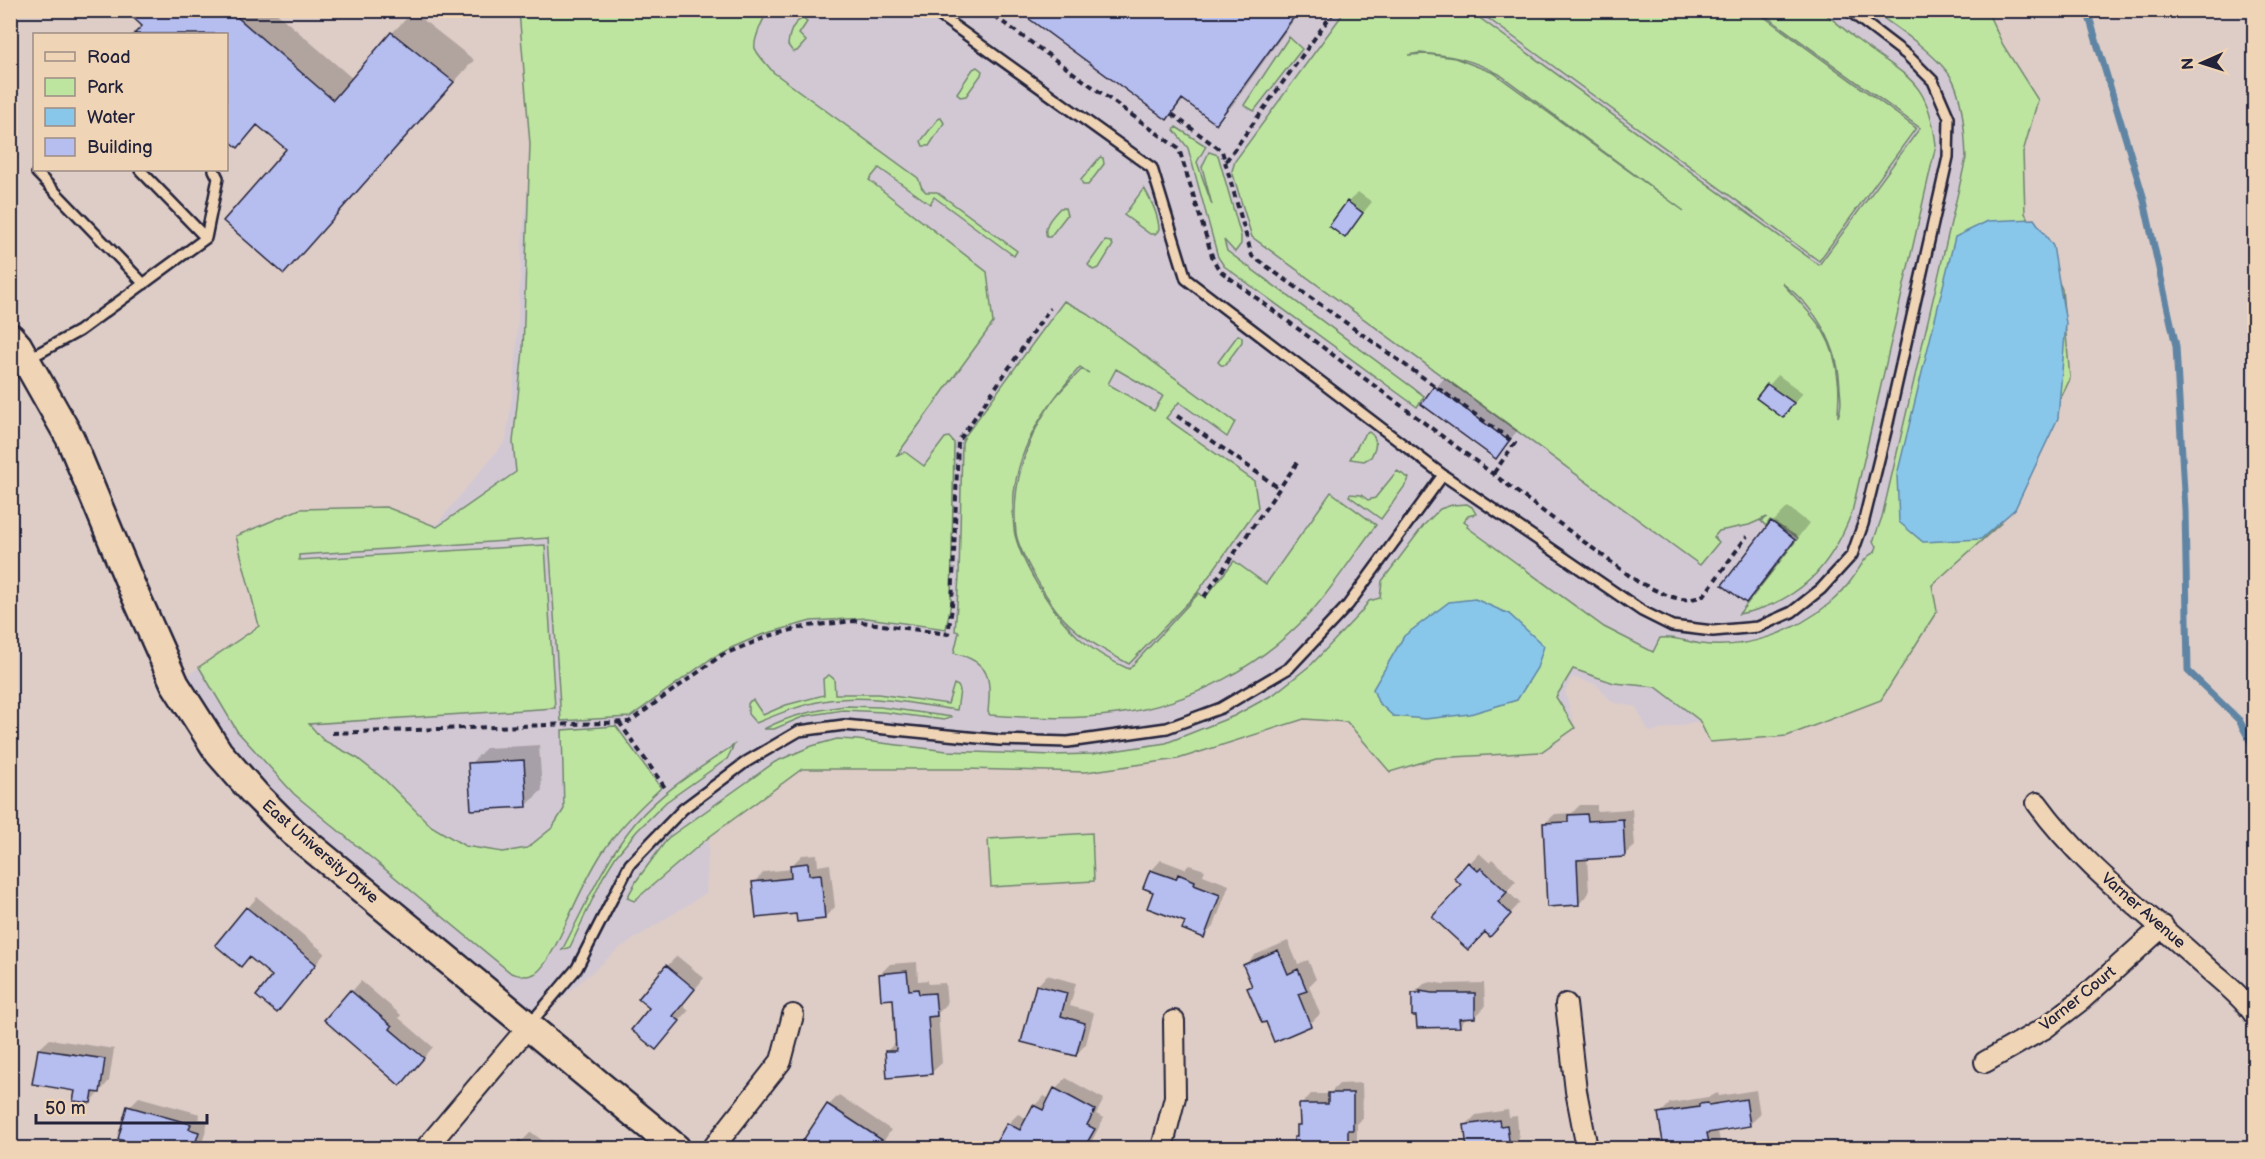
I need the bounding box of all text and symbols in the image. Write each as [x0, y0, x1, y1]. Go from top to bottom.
legend [33, 33, 228, 171]
north arrow [2172, 33, 2232, 93]
text: Road [87, 47, 131, 68]
text: N [2179, 57, 2198, 70]
text: Park [87, 77, 123, 98]
text: Water [87, 107, 135, 128]
text: Building [87, 137, 153, 158]
street label: East University Drive [258, 796, 383, 908]
street label: Varner Avenue [2097, 869, 2190, 953]
street label: Varner Court [2036, 963, 2120, 1035]
scale bar [36, 1087, 207, 1125]
text: 50 m [45, 1098, 86, 1119]

